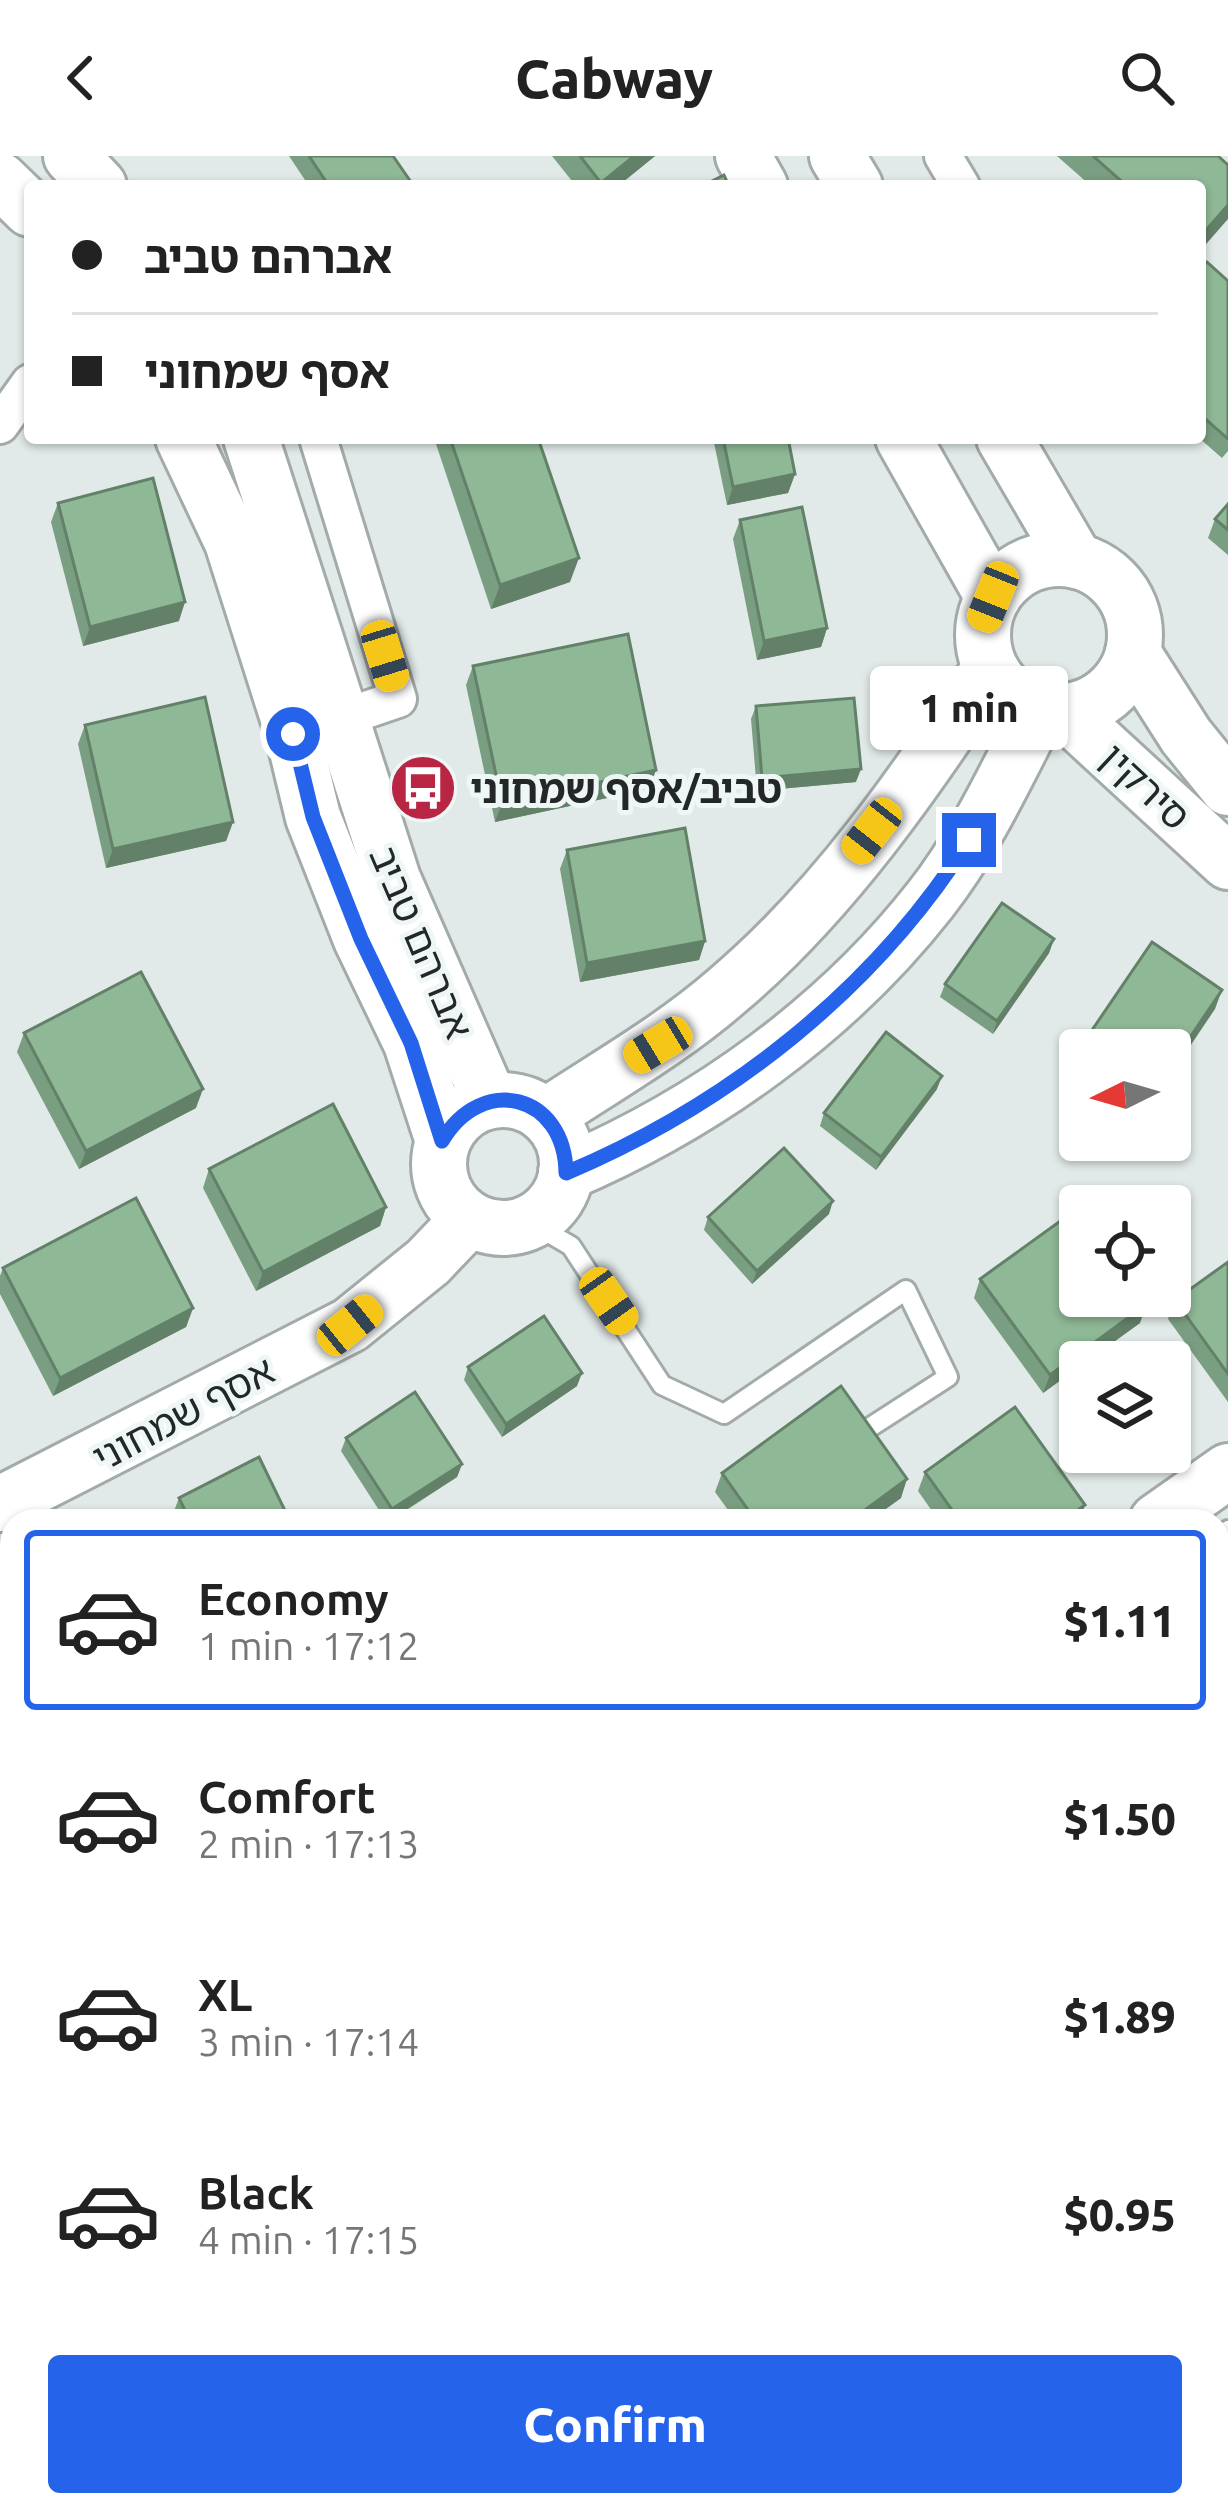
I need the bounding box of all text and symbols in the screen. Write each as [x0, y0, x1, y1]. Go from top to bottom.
icon: back [48, 45, 114, 111]
icon: search [1114, 45, 1180, 111]
text: Cabway [515, 48, 713, 108]
text: אברהם טביב [144, 231, 392, 282]
text: אסף שמחוני [144, 346, 390, 397]
car [963, 557, 1023, 637]
car [357, 616, 413, 696]
callout: 1 min [870, 666, 1068, 750]
text: 1 min [919, 686, 1019, 729]
route start [266, 707, 320, 761]
street label: סירקין [1093, 734, 1199, 838]
bus stop icon: טביב/אסף שמחוני [388, 753, 458, 823]
place label: טביב/אסף שמחוני [470, 767, 782, 810]
car [836, 792, 908, 870]
route end [942, 813, 996, 867]
street label: אברהם טביב [362, 839, 482, 1045]
car [618, 1011, 698, 1079]
north arrow [1059, 1029, 1191, 1161]
map controls [1059, 1029, 1191, 1473]
button: locate [1059, 1185, 1191, 1317]
car [574, 1261, 644, 1341]
car [311, 1288, 389, 1362]
button: layers [1059, 1341, 1191, 1473]
street label: אסף שמחוני [85, 1347, 281, 1479]
icon: car [54, 1566, 162, 1674]
text: Economy [198, 1573, 389, 1624]
text: $1.11 [1063, 1595, 1176, 1646]
text: 1 min · 17:12 [198, 1624, 419, 1667]
icon: car [54, 1764, 162, 1872]
text: Comfort [198, 1771, 375, 1822]
text: $1.50 [1063, 1793, 1176, 1844]
text: 2 min · 17:13 [198, 1822, 419, 1865]
icon: car [54, 1962, 162, 2070]
text: XL [198, 1969, 252, 2020]
text: $1.89 [1063, 1991, 1176, 2042]
text: 3 min · 17:14 [198, 2020, 419, 2063]
icon: car [54, 2160, 162, 2268]
text: Black [198, 2167, 314, 2218]
text: $0.95 [1063, 2189, 1176, 2240]
text: 4 min · 17:15 [198, 2218, 419, 2261]
button: Confirm [48, 2355, 1182, 2493]

